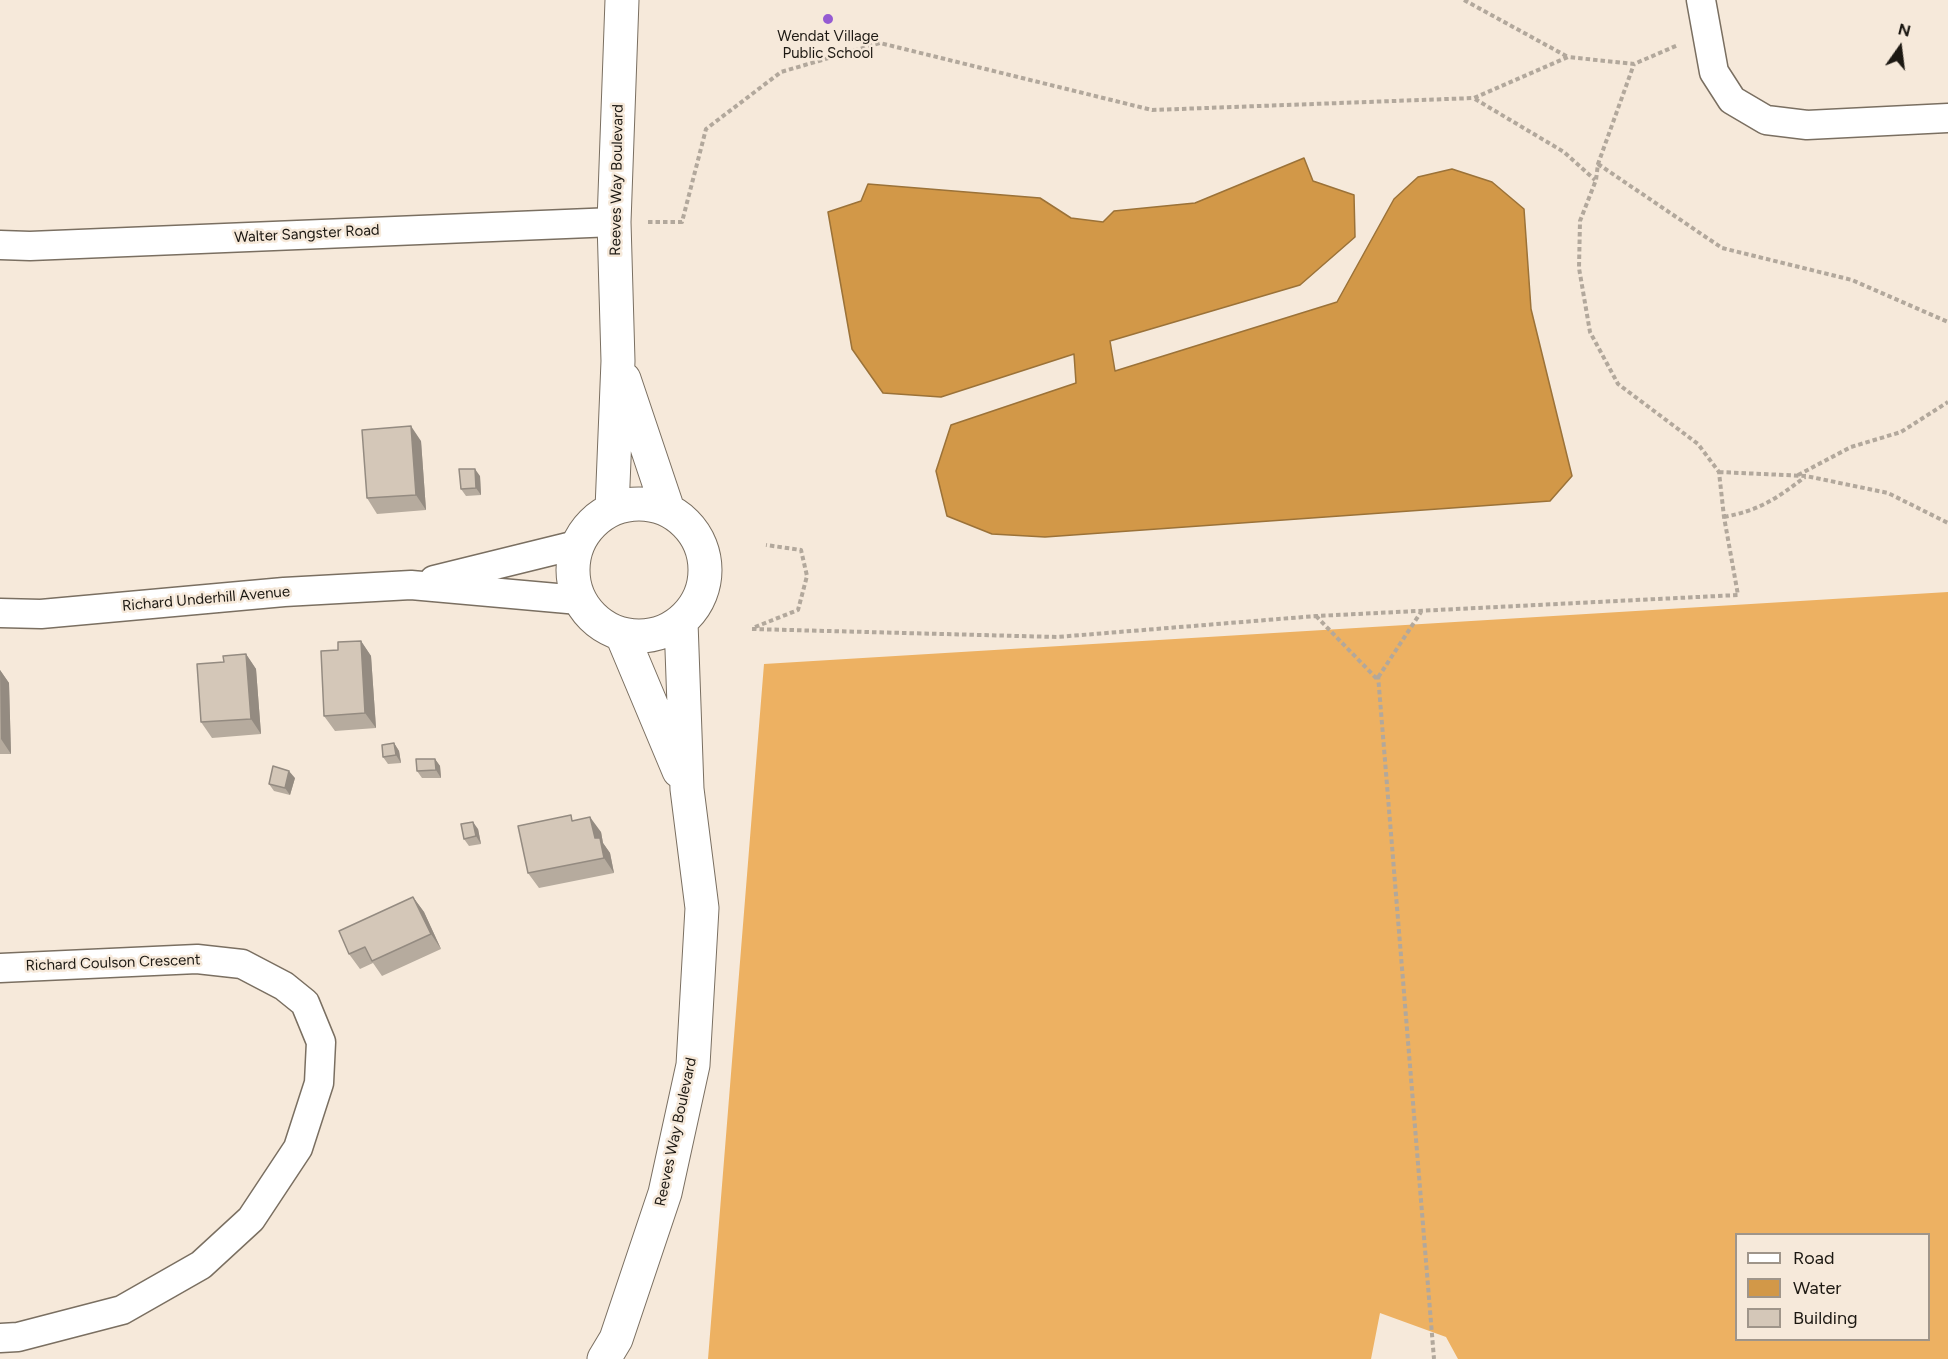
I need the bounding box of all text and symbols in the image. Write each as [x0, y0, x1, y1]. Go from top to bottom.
marker: Wendat Village Public School [821, 12, 835, 26]
north arrow [1870, 18, 1930, 78]
text: N [1896, 19, 1913, 41]
place label: Wendat Village Public School [777, 28, 879, 63]
street label: Reeves Way Boulevard [607, 104, 627, 256]
street label: Walter Sangster Road [234, 221, 380, 247]
street label: Richard Underhill Avenue [121, 583, 291, 615]
street label: Richard Coulson Crescent [25, 951, 201, 975]
street label: Reeves Way Boulevard [651, 1056, 701, 1208]
legend [1735, 1233, 1930, 1341]
text: Road [1793, 1247, 1834, 1269]
text: Water [1793, 1277, 1841, 1299]
text: Building [1793, 1307, 1858, 1329]

